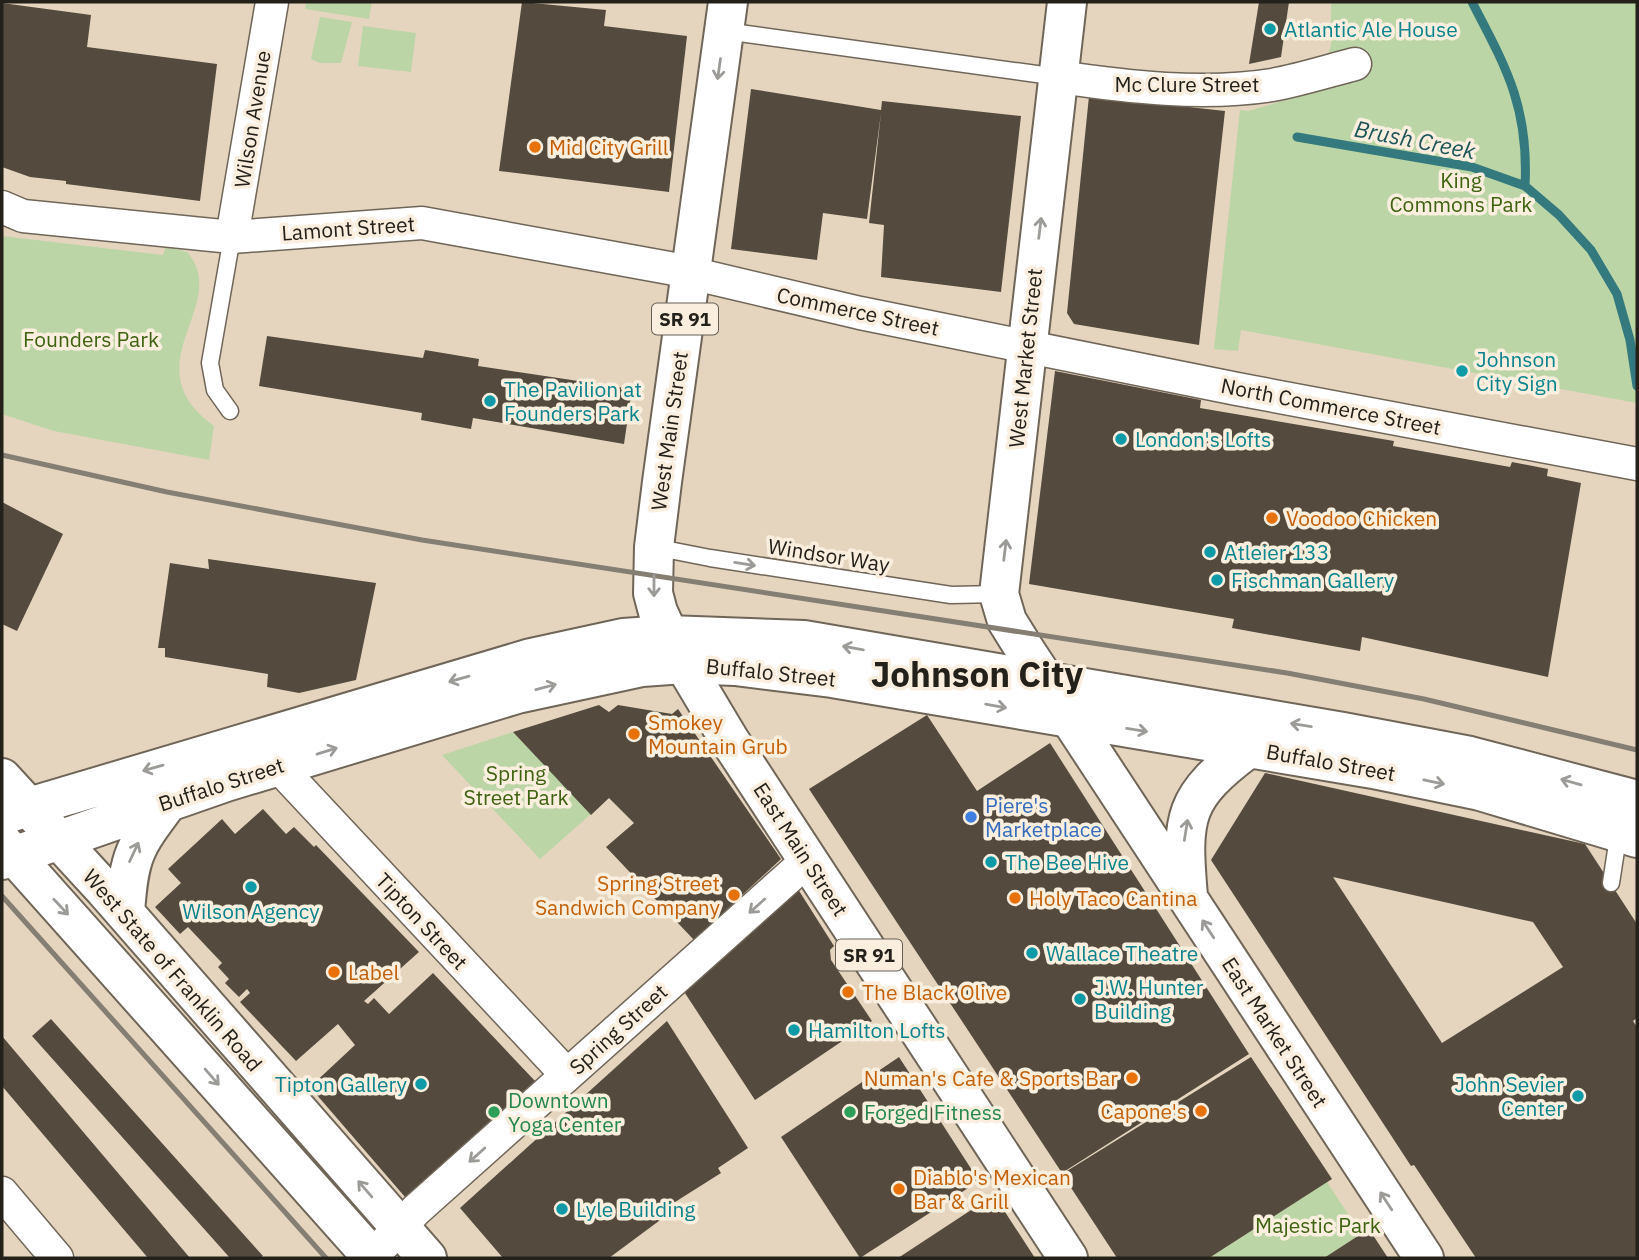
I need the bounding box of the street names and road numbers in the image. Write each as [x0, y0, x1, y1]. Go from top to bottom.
street label: Wilson Avenue [227, 48, 277, 190]
street label: Mc Clure Street [1115, 70, 1259, 98]
street label: Lamont Street [280, 209, 416, 247]
street label: West Market Street [1002, 267, 1048, 449]
street label: Commerce Street [774, 280, 942, 342]
road number: SR 91 [652, 304, 718, 334]
street label: West Main Street [644, 350, 694, 512]
street label: North Commerce Street [1218, 371, 1444, 441]
street label: Windsor Way [766, 532, 892, 579]
street label: Buffalo Street [705, 651, 837, 693]
street label: Buffalo Street [1264, 737, 1398, 787]
street label: Buffalo Street [155, 751, 287, 817]
street label: East Main Street [747, 777, 855, 921]
street label: West State of Franklin Road [77, 863, 269, 1077]
street label: Tipton Street [370, 867, 474, 975]
road number: SR 91 [836, 939, 902, 970]
street label: East Market Street [1216, 951, 1334, 1113]
street label: Spring Street [563, 977, 673, 1081]

